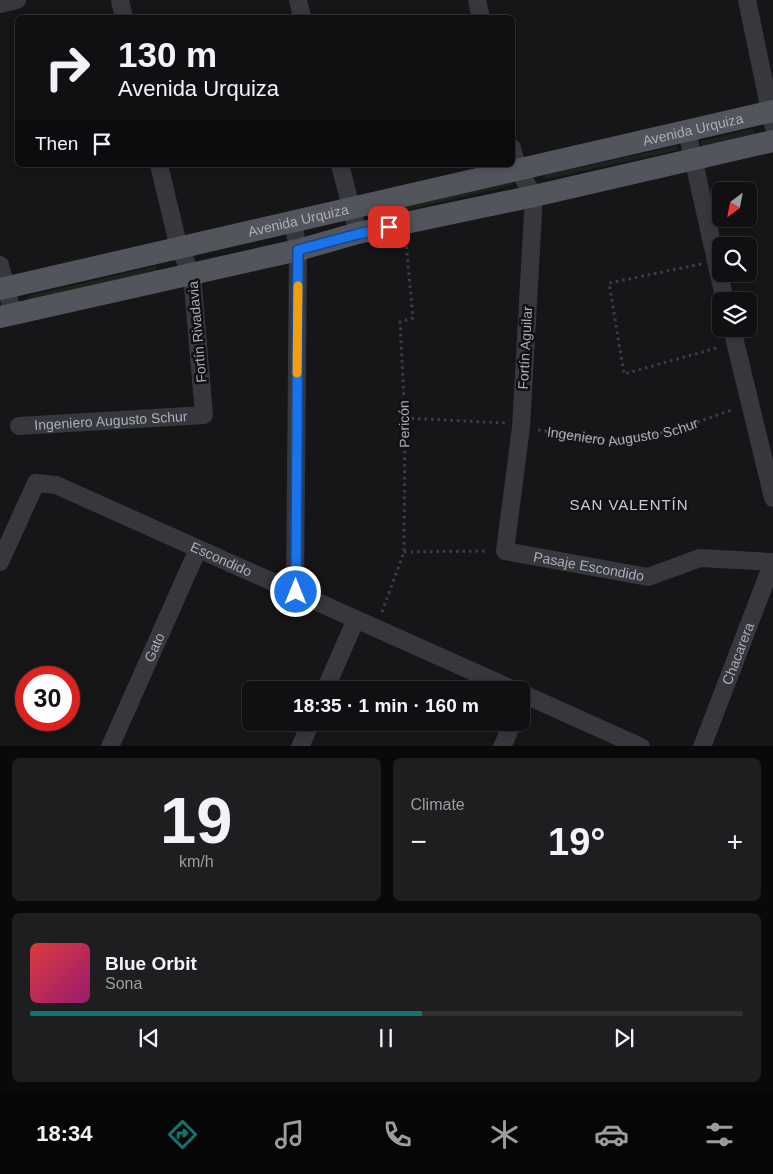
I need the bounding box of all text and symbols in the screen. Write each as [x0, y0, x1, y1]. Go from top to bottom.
icon: right [35, 35, 100, 100]
text: 130 m [118, 35, 217, 74]
text: Avenida Urquiza [118, 76, 279, 101]
street label: Avenida Urquiza [641, 110, 745, 149]
icon: arrive [88, 130, 116, 158]
text: Then [35, 133, 78, 154]
north arrow [712, 182, 758, 228]
map controls [712, 182, 757, 337]
street label: Avenida Urquiza [246, 201, 350, 240]
pin [368, 206, 410, 248]
icon: arrive [375, 213, 403, 241]
button: search [712, 237, 757, 282]
street label: Fortín Rivadavia [185, 280, 209, 383]
button: layers [712, 292, 757, 337]
street label: Fortín Aguilar [515, 306, 535, 390]
street label: Pericón [396, 400, 412, 448]
street label: Ingeniero Augusto Schur [34, 408, 188, 433]
street label: Ingeniero Augusto Schur [546, 414, 701, 449]
district label: SAN VALENTÍN [569, 496, 689, 513]
street label: Escondido [188, 538, 255, 580]
street label: Pasaje Escondido [532, 548, 646, 584]
position arrow [269, 565, 321, 617]
street label: Chacarera [719, 620, 757, 687]
street label: Gato [141, 630, 168, 665]
speed limit sign: 30 [15, 666, 80, 731]
text: 18:35 · 1 min · 160 m [293, 695, 479, 716]
text: 19 [160, 784, 232, 857]
text: Climate [411, 796, 465, 813]
text: 19° [548, 821, 605, 863]
text: − [411, 826, 427, 857]
text: + [727, 826, 743, 857]
text: km/h [179, 853, 214, 870]
text: Blue Orbit [105, 953, 197, 974]
text: Sona [105, 975, 142, 992]
icon: previous [135, 1024, 163, 1052]
icon: pause [372, 1024, 400, 1052]
icon: next [610, 1024, 638, 1052]
icon: directions [165, 1117, 200, 1152]
icon: music [272, 1117, 307, 1152]
icon: phone [380, 1117, 415, 1152]
icon: climate [487, 1117, 522, 1152]
icon: car [594, 1117, 629, 1152]
icon: filters [702, 1117, 737, 1152]
text: 18:34 [36, 1121, 92, 1146]

